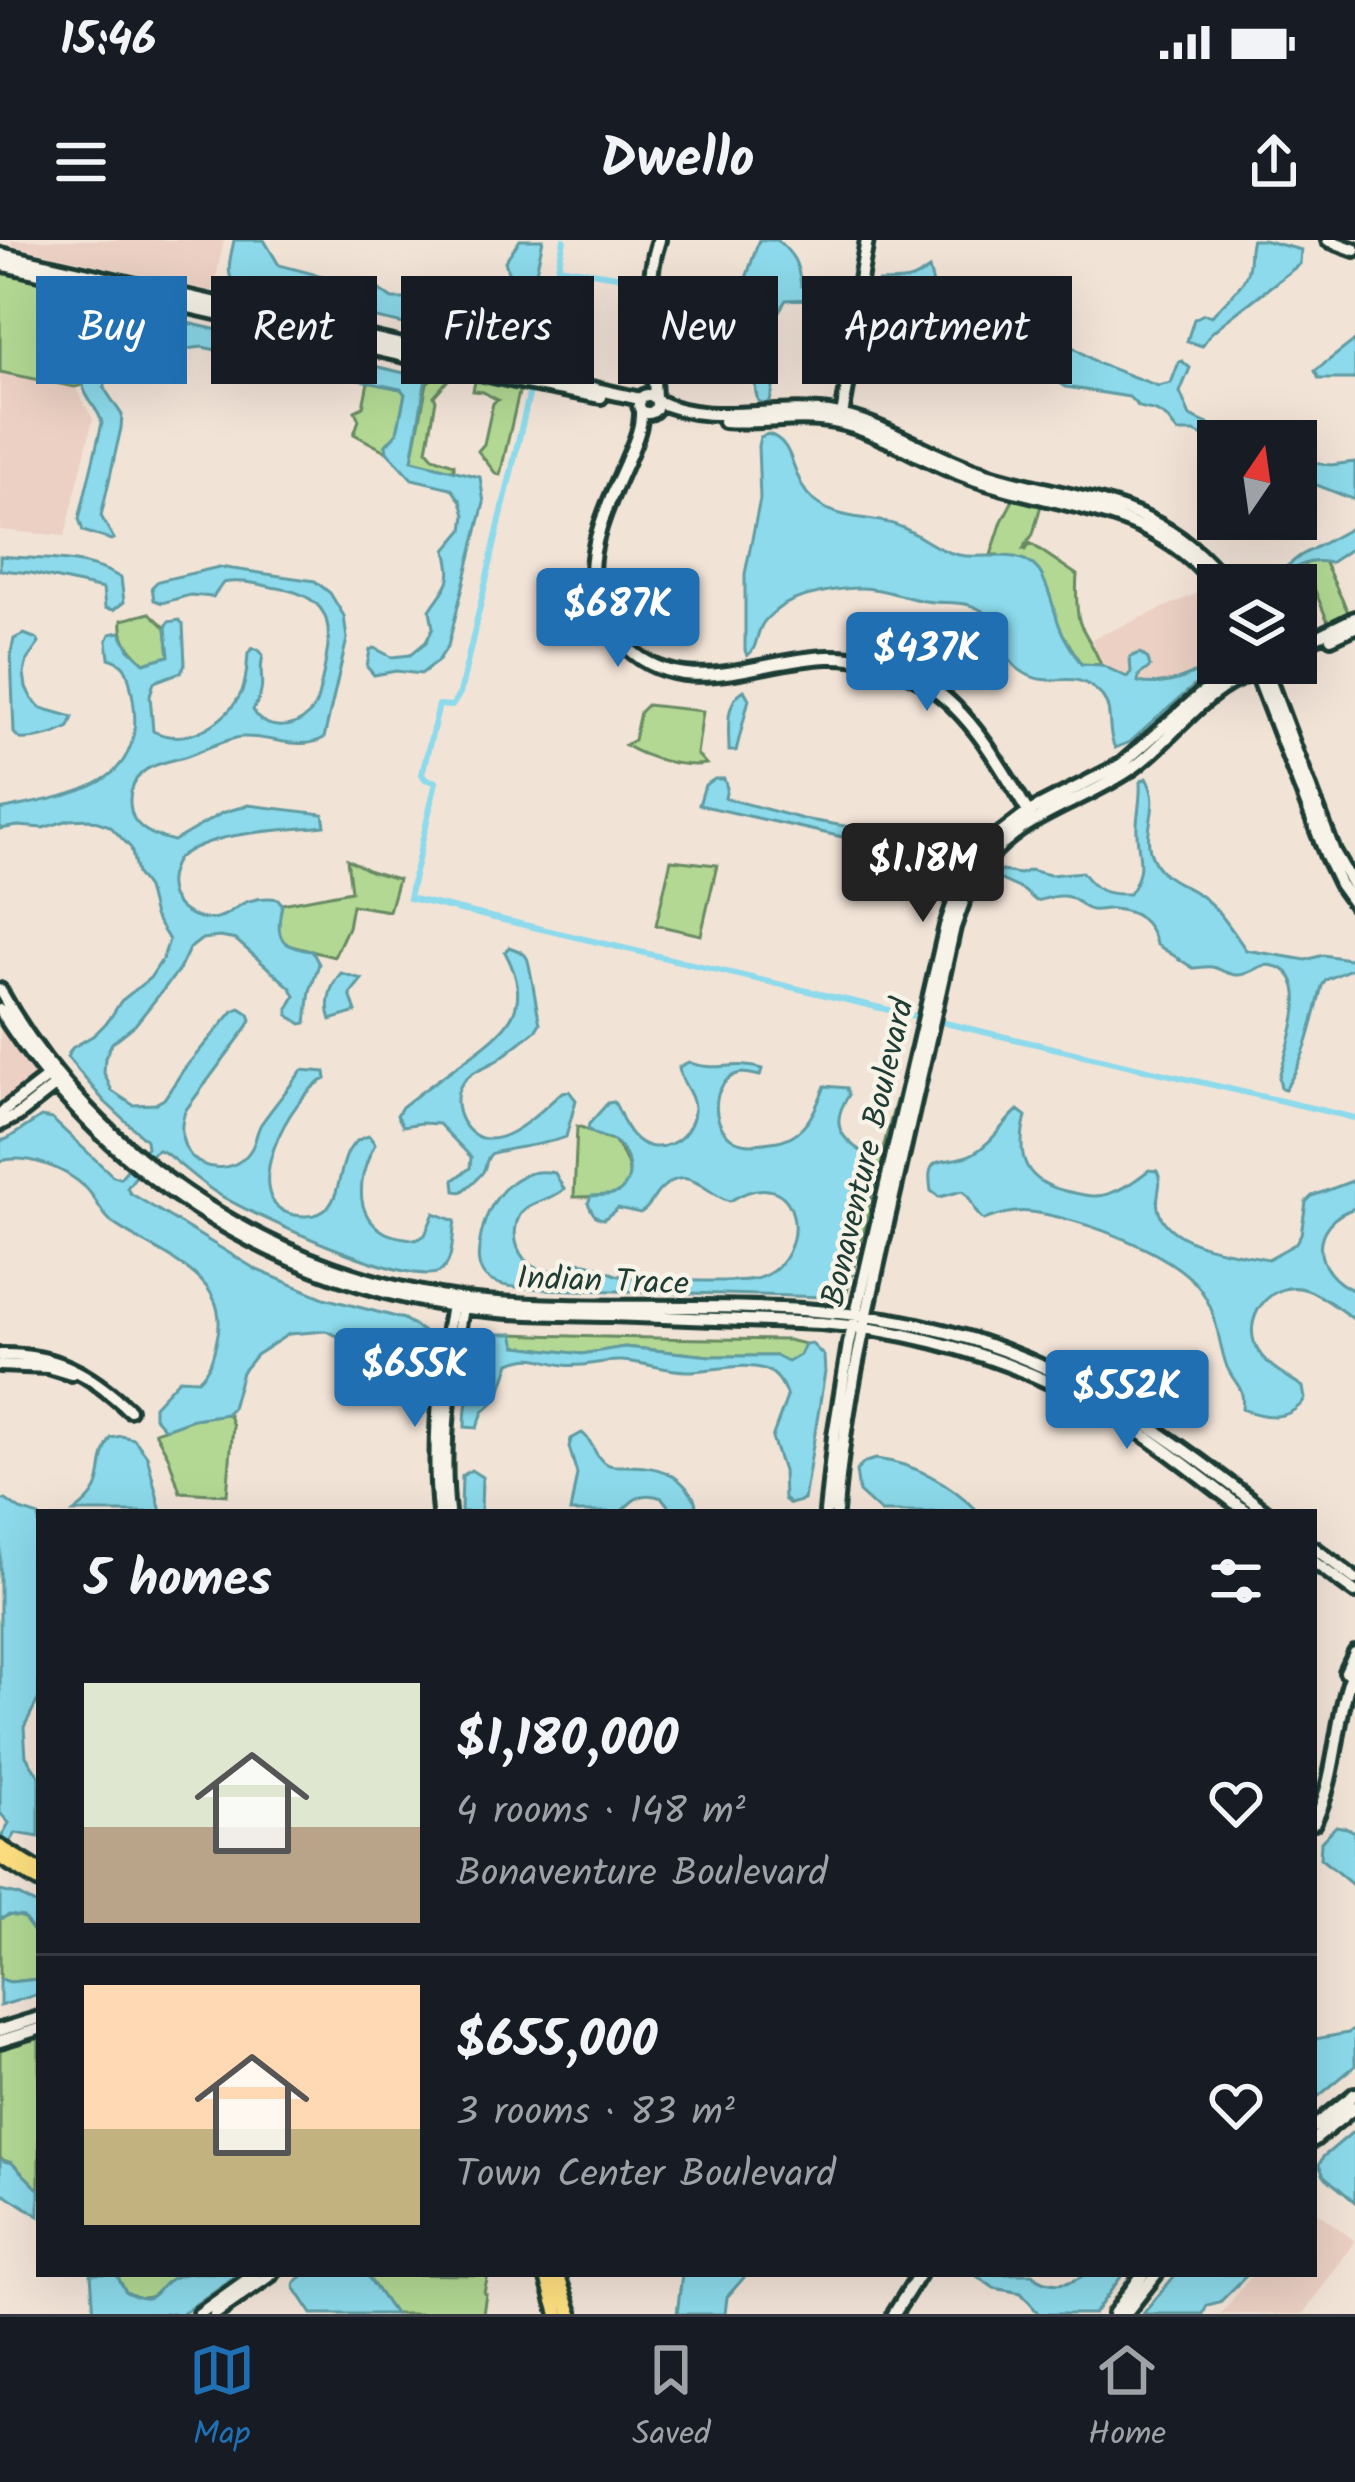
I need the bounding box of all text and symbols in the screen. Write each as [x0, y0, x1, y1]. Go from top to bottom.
text: 15:46 [60, 6, 156, 78]
text: Dwello [600, 119, 755, 205]
icon: menu [48, 129, 114, 195]
icon: share [1241, 129, 1307, 195]
chip: Buy [36, 276, 187, 384]
chip: Rent [211, 276, 377, 384]
chip: Filters [401, 276, 594, 384]
chip: New [618, 276, 778, 384]
chip: Apartment [802, 276, 1072, 384]
north arrow [1197, 420, 1317, 540]
map controls [1197, 420, 1317, 684]
button: layers [1197, 564, 1317, 684]
pin: $687K [534, 568, 702, 670]
text: $687K [563, 576, 673, 638]
pin: $437K [843, 612, 1011, 714]
text: $437K [873, 620, 981, 682]
pin: $1.18M [825, 823, 1021, 925]
text: $1.18M [869, 831, 977, 893]
street label: Bonaventure Boulevard [808, 992, 931, 1312]
street label: Indian Trace [516, 1253, 690, 1312]
pin: $655K [331, 1328, 499, 1430]
text: $655K [361, 1336, 469, 1398]
pin: $552K [1043, 1350, 1211, 1452]
text: $552K [1073, 1358, 1181, 1420]
text: 5 homes [84, 1541, 272, 1622]
icon: filters [1203, 1548, 1269, 1614]
text: $1,180,000 [456, 1701, 678, 1782]
icon: home [180, 1731, 324, 1875]
icon: heart [1203, 1770, 1269, 1836]
text: 4 rooms · 148 m² [456, 1782, 745, 1844]
text: Bonaventure Boulevard [456, 1844, 828, 1906]
text: $655,000 [456, 2002, 657, 2083]
icon: home [180, 2033, 324, 2177]
icon: heart [1203, 2072, 1269, 2138]
text: 3 rooms · 83 m² [456, 2083, 735, 2145]
text: Town Center Boulevard [456, 2145, 836, 2207]
tab: Map [189, 2337, 255, 2462]
tab: Saved [632, 2337, 711, 2462]
tab: Home [1088, 2337, 1166, 2462]

